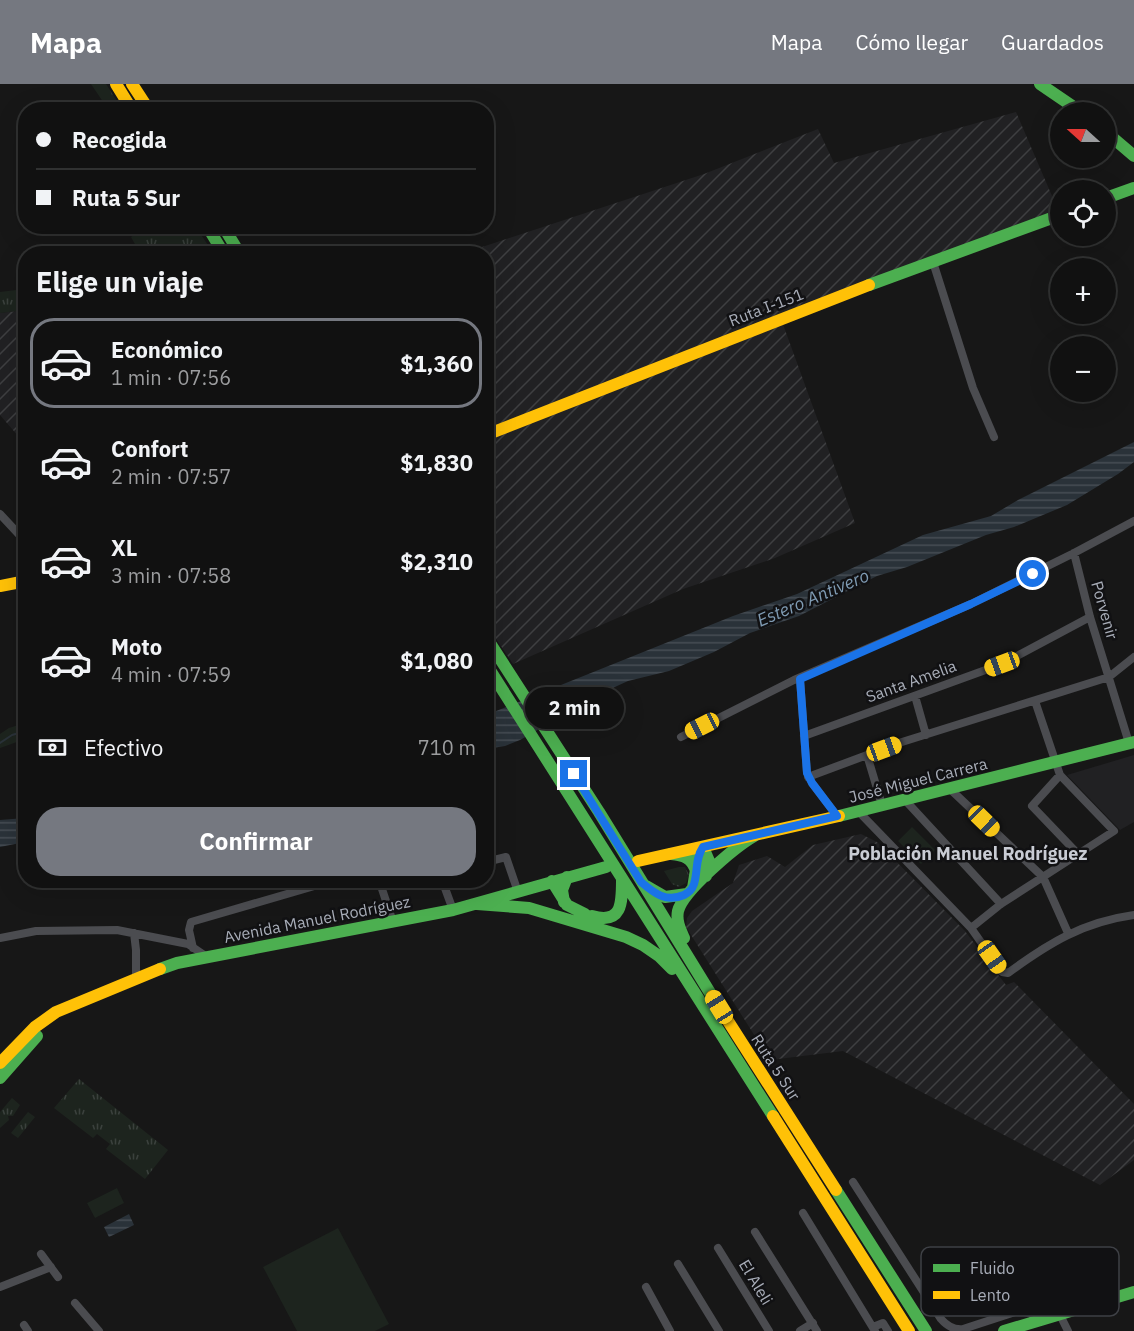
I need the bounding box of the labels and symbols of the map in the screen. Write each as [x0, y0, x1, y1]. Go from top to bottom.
north arrow [1050, 102, 1116, 168]
street label: Ruta I-151 [726, 284, 806, 330]
route start [1019, 560, 1046, 587]
water label: Estero Antivero [753, 564, 873, 632]
street label: Porvenir [1087, 578, 1123, 642]
car [982, 649, 1022, 679]
street label: Santa Amelia [863, 655, 959, 707]
callout: 2 min [524, 687, 624, 729]
car [682, 710, 722, 742]
car [864, 734, 904, 764]
street label: José Miguel Carrera [847, 753, 990, 807]
route end [560, 760, 587, 787]
car [965, 802, 1003, 840]
district label: Población Manuel Rodríguez [848, 842, 1088, 865]
street label: Avenida Manuel Rodríguez [222, 891, 412, 947]
car [974, 937, 1010, 977]
car [702, 987, 736, 1027]
street label: Ruta 5 Sur [747, 1030, 805, 1104]
legend [921, 1247, 1119, 1316]
street label: El Aleli [735, 1256, 777, 1308]
text: Fluido [970, 1258, 1015, 1278]
text: Lento [970, 1285, 1010, 1305]

